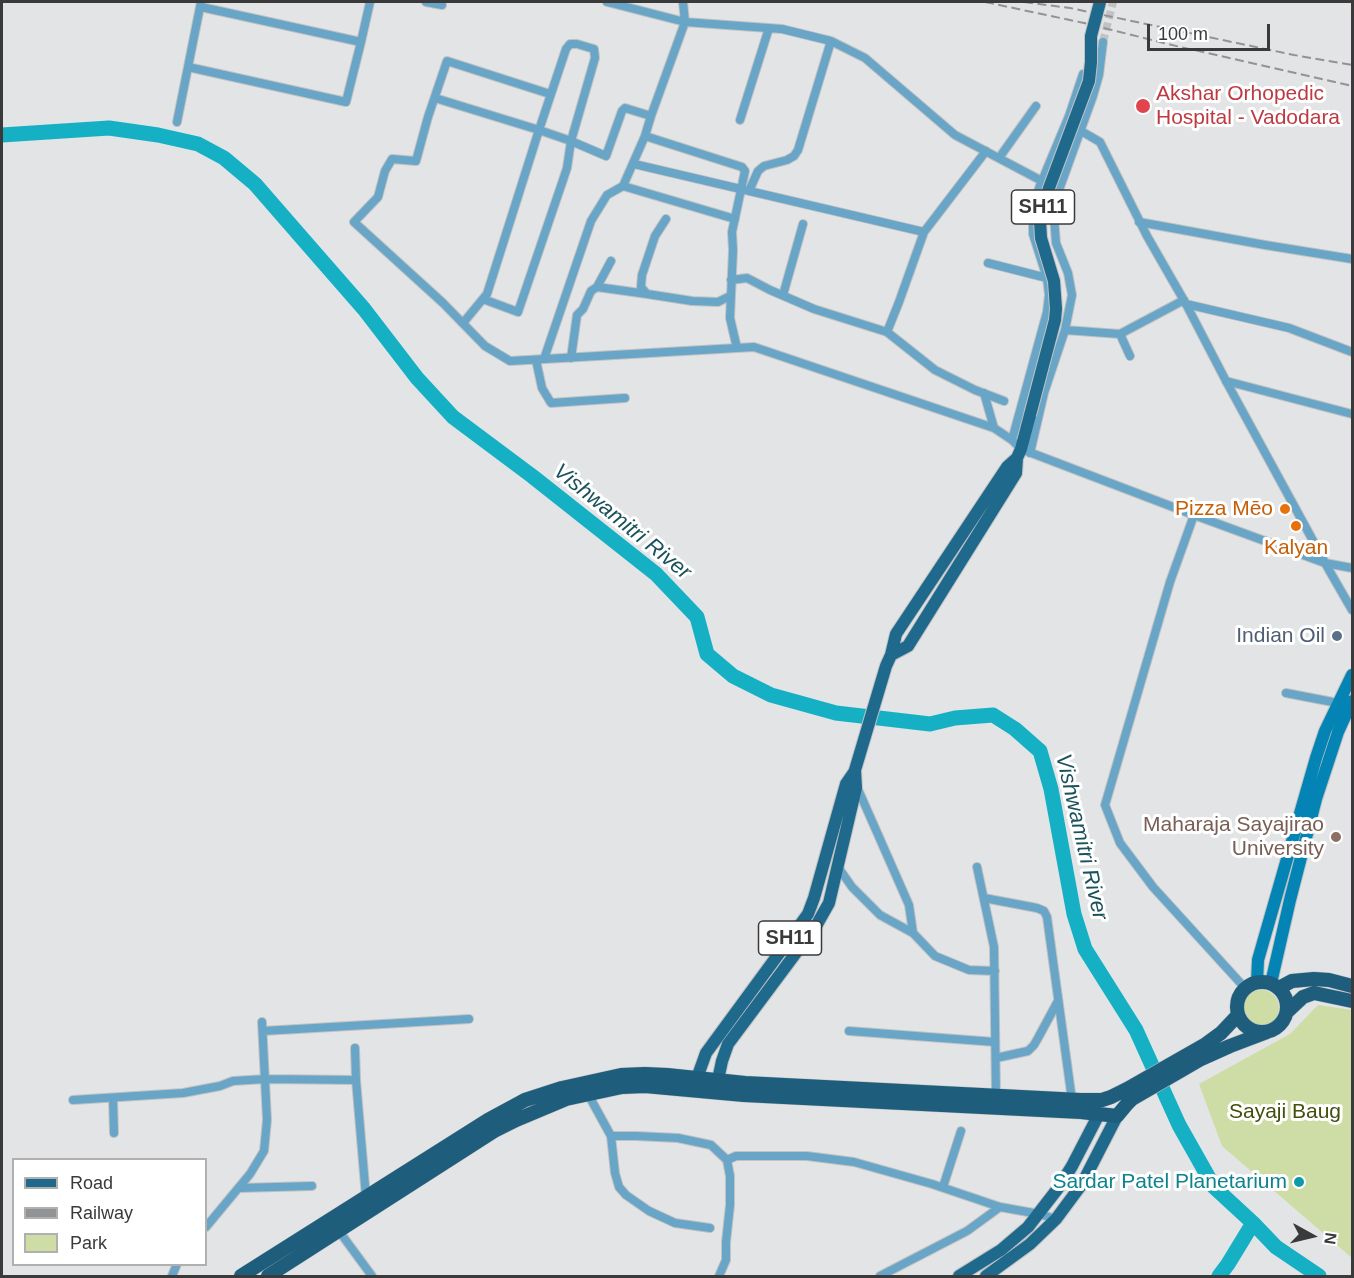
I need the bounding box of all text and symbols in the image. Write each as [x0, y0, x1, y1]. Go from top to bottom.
scale bar [1150, 12, 1273, 50]
text: 100 m [1158, 24, 1208, 44]
place label: Akshar Orhopedic Hospital - Vadodara [1156, 81, 1340, 131]
marker: Akshar Orhopedic Hospital - Vadodara [1134, 97, 1152, 115]
road number: SH11 [1012, 190, 1074, 224]
water label: Vishwamitri River [548, 458, 696, 586]
place label: Pizza Mēo [1175, 496, 1273, 522]
marker: Pizza Mēo [1278, 502, 1292, 516]
marker: Kalyan [1289, 519, 1303, 533]
place label: Kalyan [1264, 535, 1328, 561]
place label: Indian Oil [1236, 623, 1325, 649]
marker: Indian Oil [1330, 629, 1344, 643]
water label: Vishwamitri River [1049, 751, 1113, 923]
place label: Maharaja Sayajirao University [1143, 812, 1324, 862]
marker: Maharaja Sayajirao University [1329, 830, 1343, 844]
road number: SH11 [758, 921, 822, 955]
park label: Sayaji Baug [1229, 1099, 1341, 1125]
legend [12, 1158, 207, 1266]
place label: Sardar Patel Planetarium [1052, 1169, 1287, 1195]
text: Road [70, 1173, 113, 1193]
marker: Sardar Patel Planetarium [1292, 1175, 1306, 1189]
text: Railway [70, 1203, 133, 1223]
north arrow [1282, 1206, 1342, 1266]
text: N [1321, 1232, 1340, 1245]
text: Park [70, 1233, 107, 1253]

